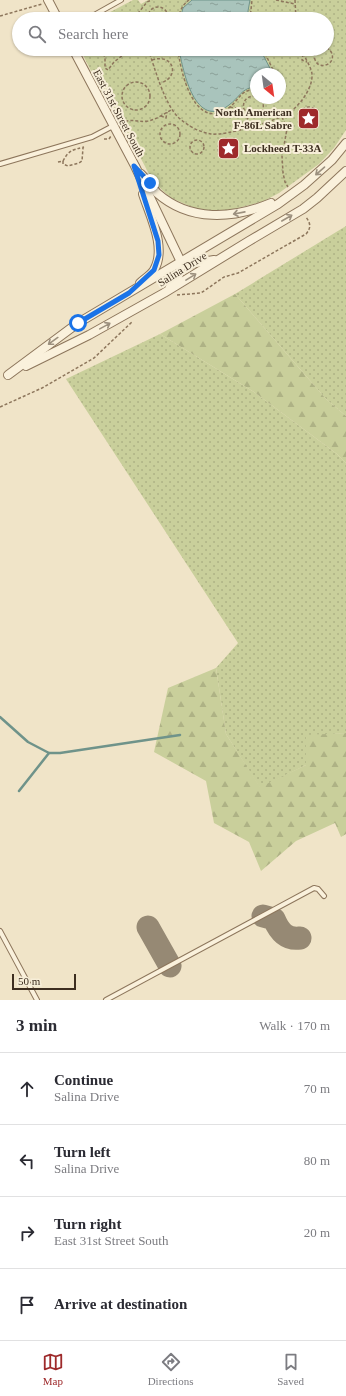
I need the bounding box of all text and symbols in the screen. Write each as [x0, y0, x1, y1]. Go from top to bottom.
search box [12, 12, 334, 56]
icon: search [26, 23, 48, 45]
text: Search here [58, 26, 128, 42]
street label: East 31st Street South [91, 67, 147, 159]
north arrow [250, 68, 286, 104]
place icon: North American F-86L Sabre [295, 105, 321, 131]
place label: North American F-86L Sabre [215, 106, 292, 131]
place icon: Lockheed T-33A [215, 135, 241, 161]
place label: Lockheed T-33A [244, 142, 321, 154]
one-way arrow [314, 167, 325, 176]
route end [141, 174, 159, 192]
one-way arrow [232, 210, 245, 218]
one-way arrow [281, 214, 293, 222]
street label: Salina Drive [155, 249, 209, 289]
one-way arrow [185, 272, 197, 280]
route start [69, 314, 87, 332]
one-way arrow [99, 322, 111, 330]
one-way arrow [48, 337, 59, 346]
scale bar [12, 972, 76, 991]
text: 50 m [18, 975, 40, 987]
text: 3 min [16, 1016, 57, 1035]
text: Walk · 170 m [259, 1018, 330, 1033]
text: Continue [54, 1072, 113, 1088]
icon: ahead [16, 1078, 38, 1100]
text: 70 m [304, 1081, 330, 1096]
text: Salina Drive [54, 1089, 119, 1104]
text: Turn left [54, 1144, 111, 1160]
icon: left [16, 1150, 38, 1172]
text: 80 m [304, 1153, 330, 1168]
text: Salina Drive [54, 1161, 119, 1176]
text: Turn right [54, 1216, 121, 1232]
icon: right [16, 1222, 38, 1244]
text: 20 m [304, 1225, 330, 1240]
text: East 31st Street South [54, 1233, 168, 1248]
icon: arrive [16, 1294, 38, 1316]
text: Arrive at destination [54, 1296, 187, 1312]
tab: Map [42, 1351, 64, 1387]
tab: Directions [148, 1351, 193, 1387]
tab: Saved [277, 1351, 304, 1387]

